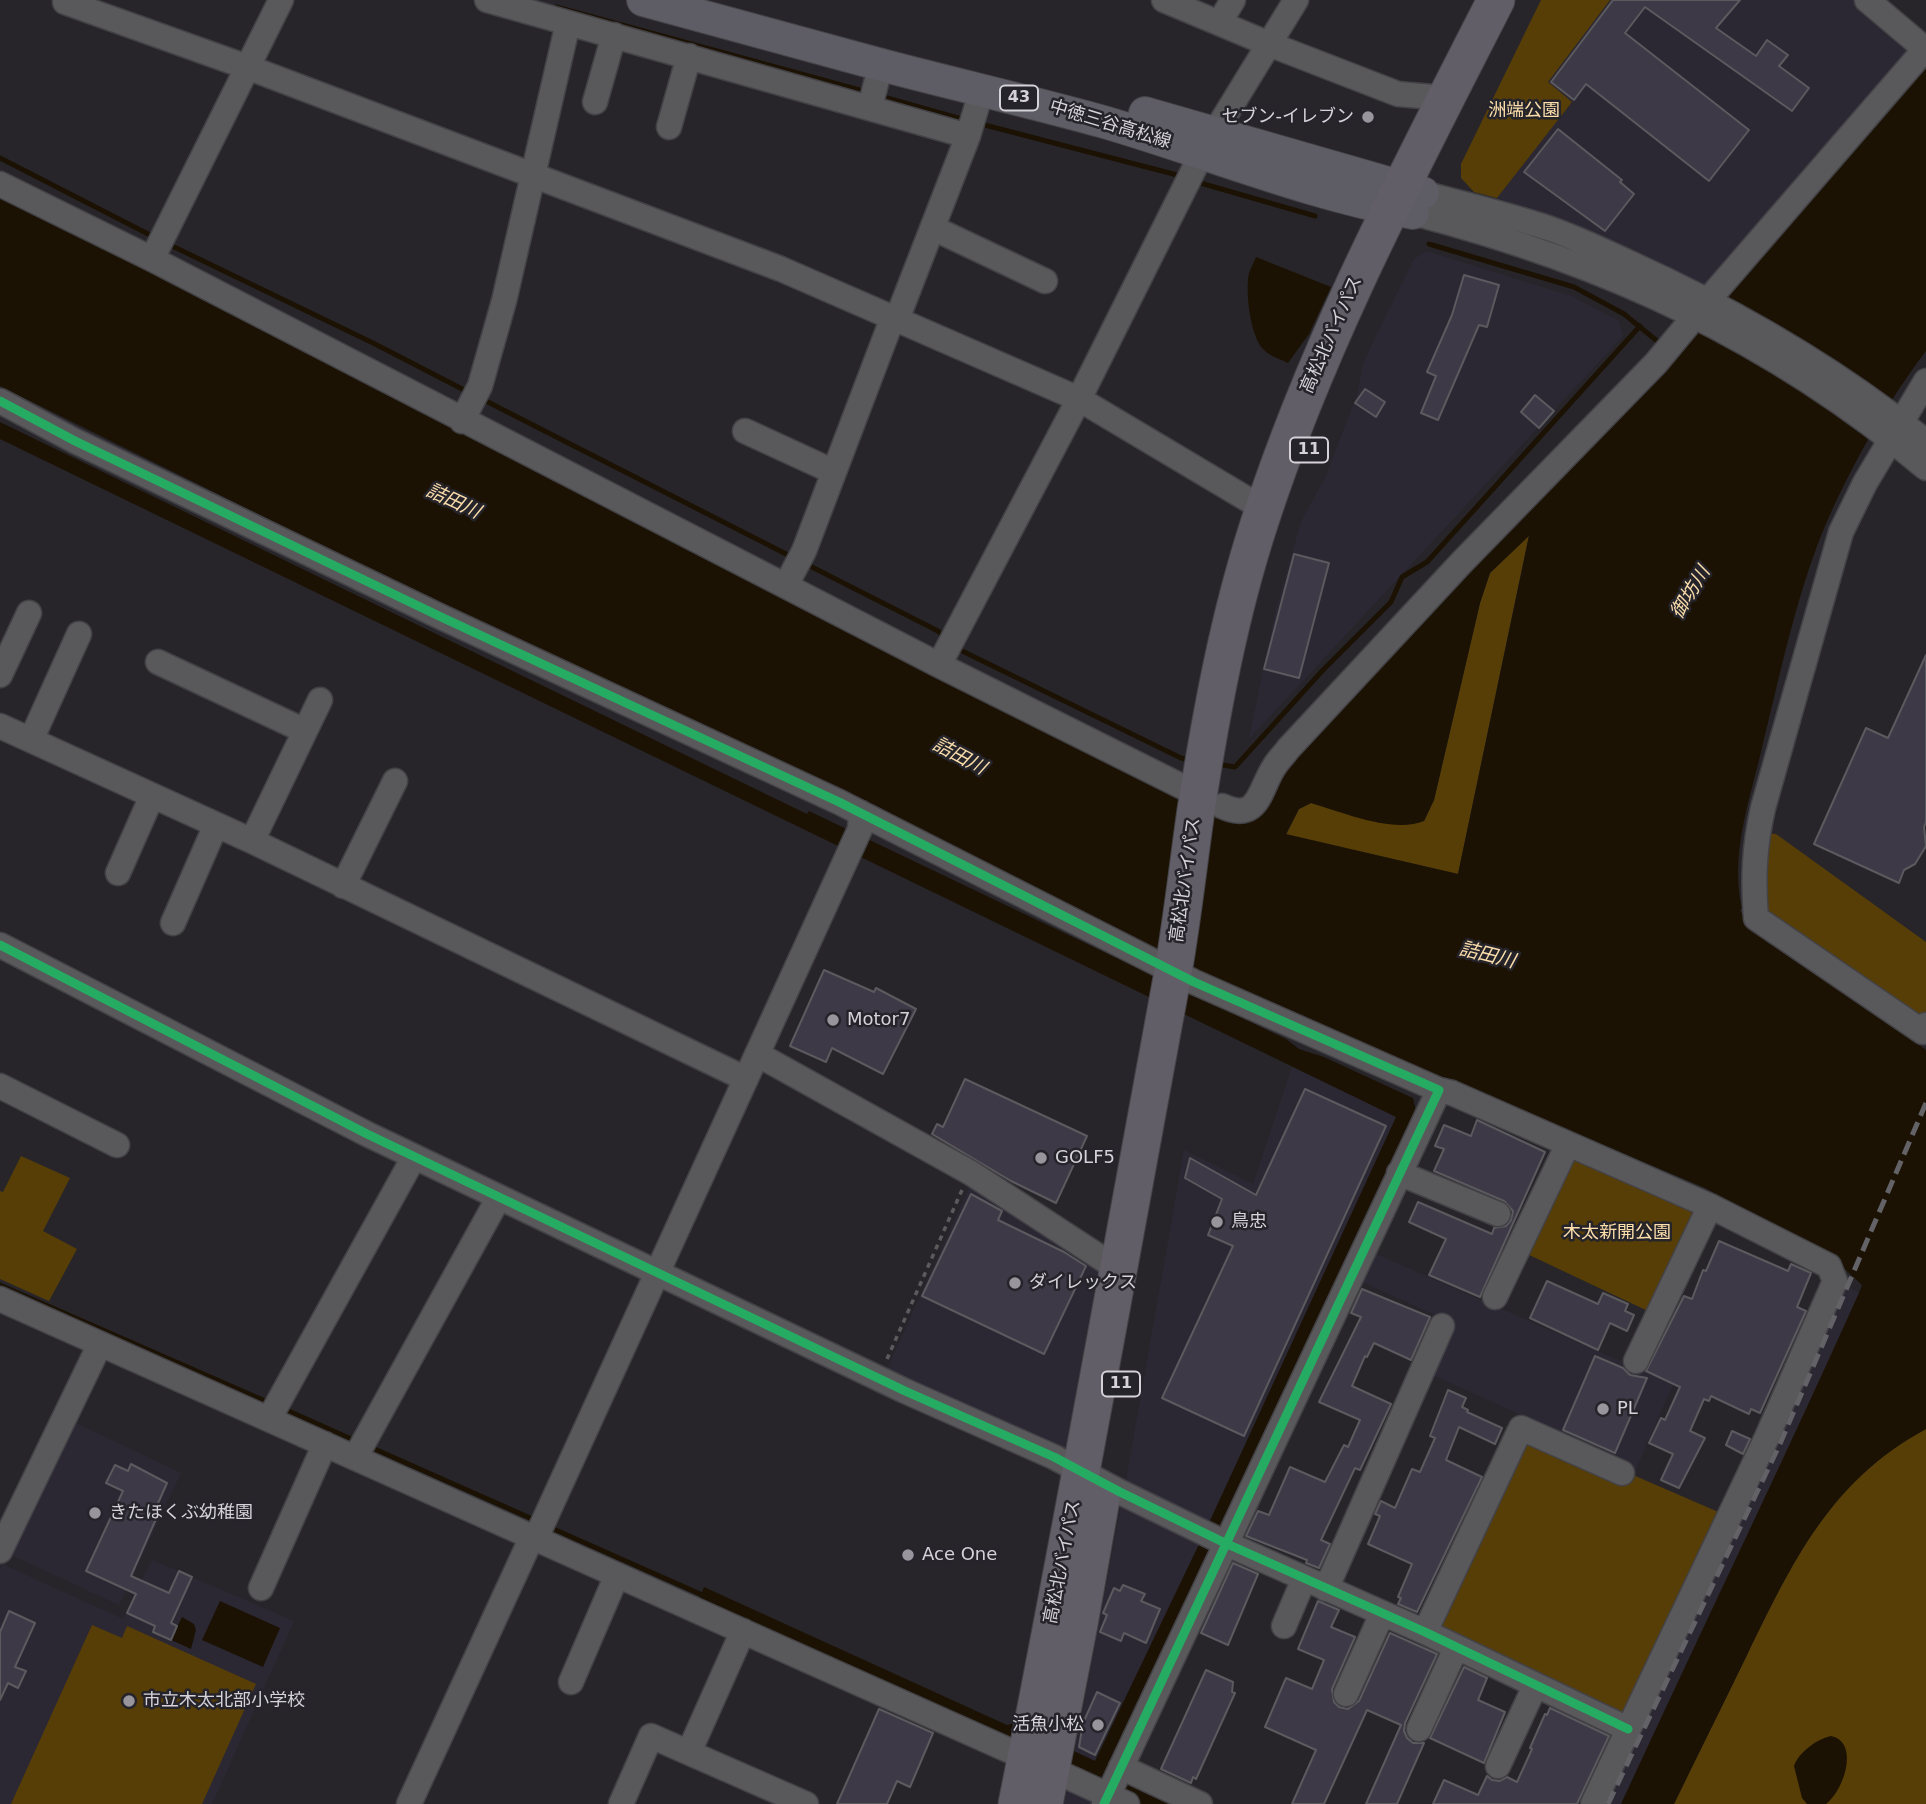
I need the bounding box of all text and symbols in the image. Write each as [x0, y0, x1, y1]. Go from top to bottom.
road number: 43 [1000, 86, 1038, 110]
street label: 中徳三谷高松線 [1047, 96, 1173, 154]
park label: 洲端公園 [1488, 100, 1560, 122]
place label: セブン-イレブン [1222, 106, 1354, 128]
marker: セブン-イレブン [1360, 109, 1376, 125]
street label: 高松北バイパス [1297, 273, 1367, 397]
road number: 11 [1290, 438, 1328, 463]
water label: 詰田川 [422, 480, 484, 524]
water label: 御坊川 [1667, 563, 1715, 623]
water label: 詰田川 [928, 734, 990, 780]
street label: 高松北バイパス [1167, 816, 1205, 944]
water label: 詰田川 [1457, 938, 1517, 974]
place label: Motor7 [847, 1009, 910, 1031]
marker: Motor7 [825, 1012, 841, 1028]
place label: GOLF5 [1055, 1147, 1115, 1169]
marker: GOLF5 [1033, 1150, 1049, 1166]
place label: 鳥忠 [1231, 1211, 1267, 1233]
marker: 鳥忠 [1209, 1214, 1225, 1230]
park label: 木太新開公園 [1563, 1222, 1671, 1244]
place label: ダイレックス [1029, 1272, 1137, 1294]
marker: ダイレックス [1007, 1275, 1023, 1291]
road number: 11 [1102, 1372, 1140, 1396]
place label: PL [1617, 1398, 1638, 1420]
marker: PL [1595, 1401, 1611, 1417]
street label: 高松北バイパス [1040, 1498, 1086, 1626]
place label: きたほくぶ幼稚園 [109, 1502, 253, 1524]
marker: きたほくぶ幼稚園 [87, 1505, 103, 1521]
place label: Ace One [922, 1544, 997, 1566]
marker: Ace One [900, 1547, 916, 1563]
place label: 市立木太北部小学校 [143, 1690, 305, 1712]
marker: 市立木太北部小学校 [121, 1693, 137, 1709]
place label: 活魚小松 [1012, 1714, 1084, 1736]
marker: 活魚小松 [1090, 1717, 1106, 1733]

